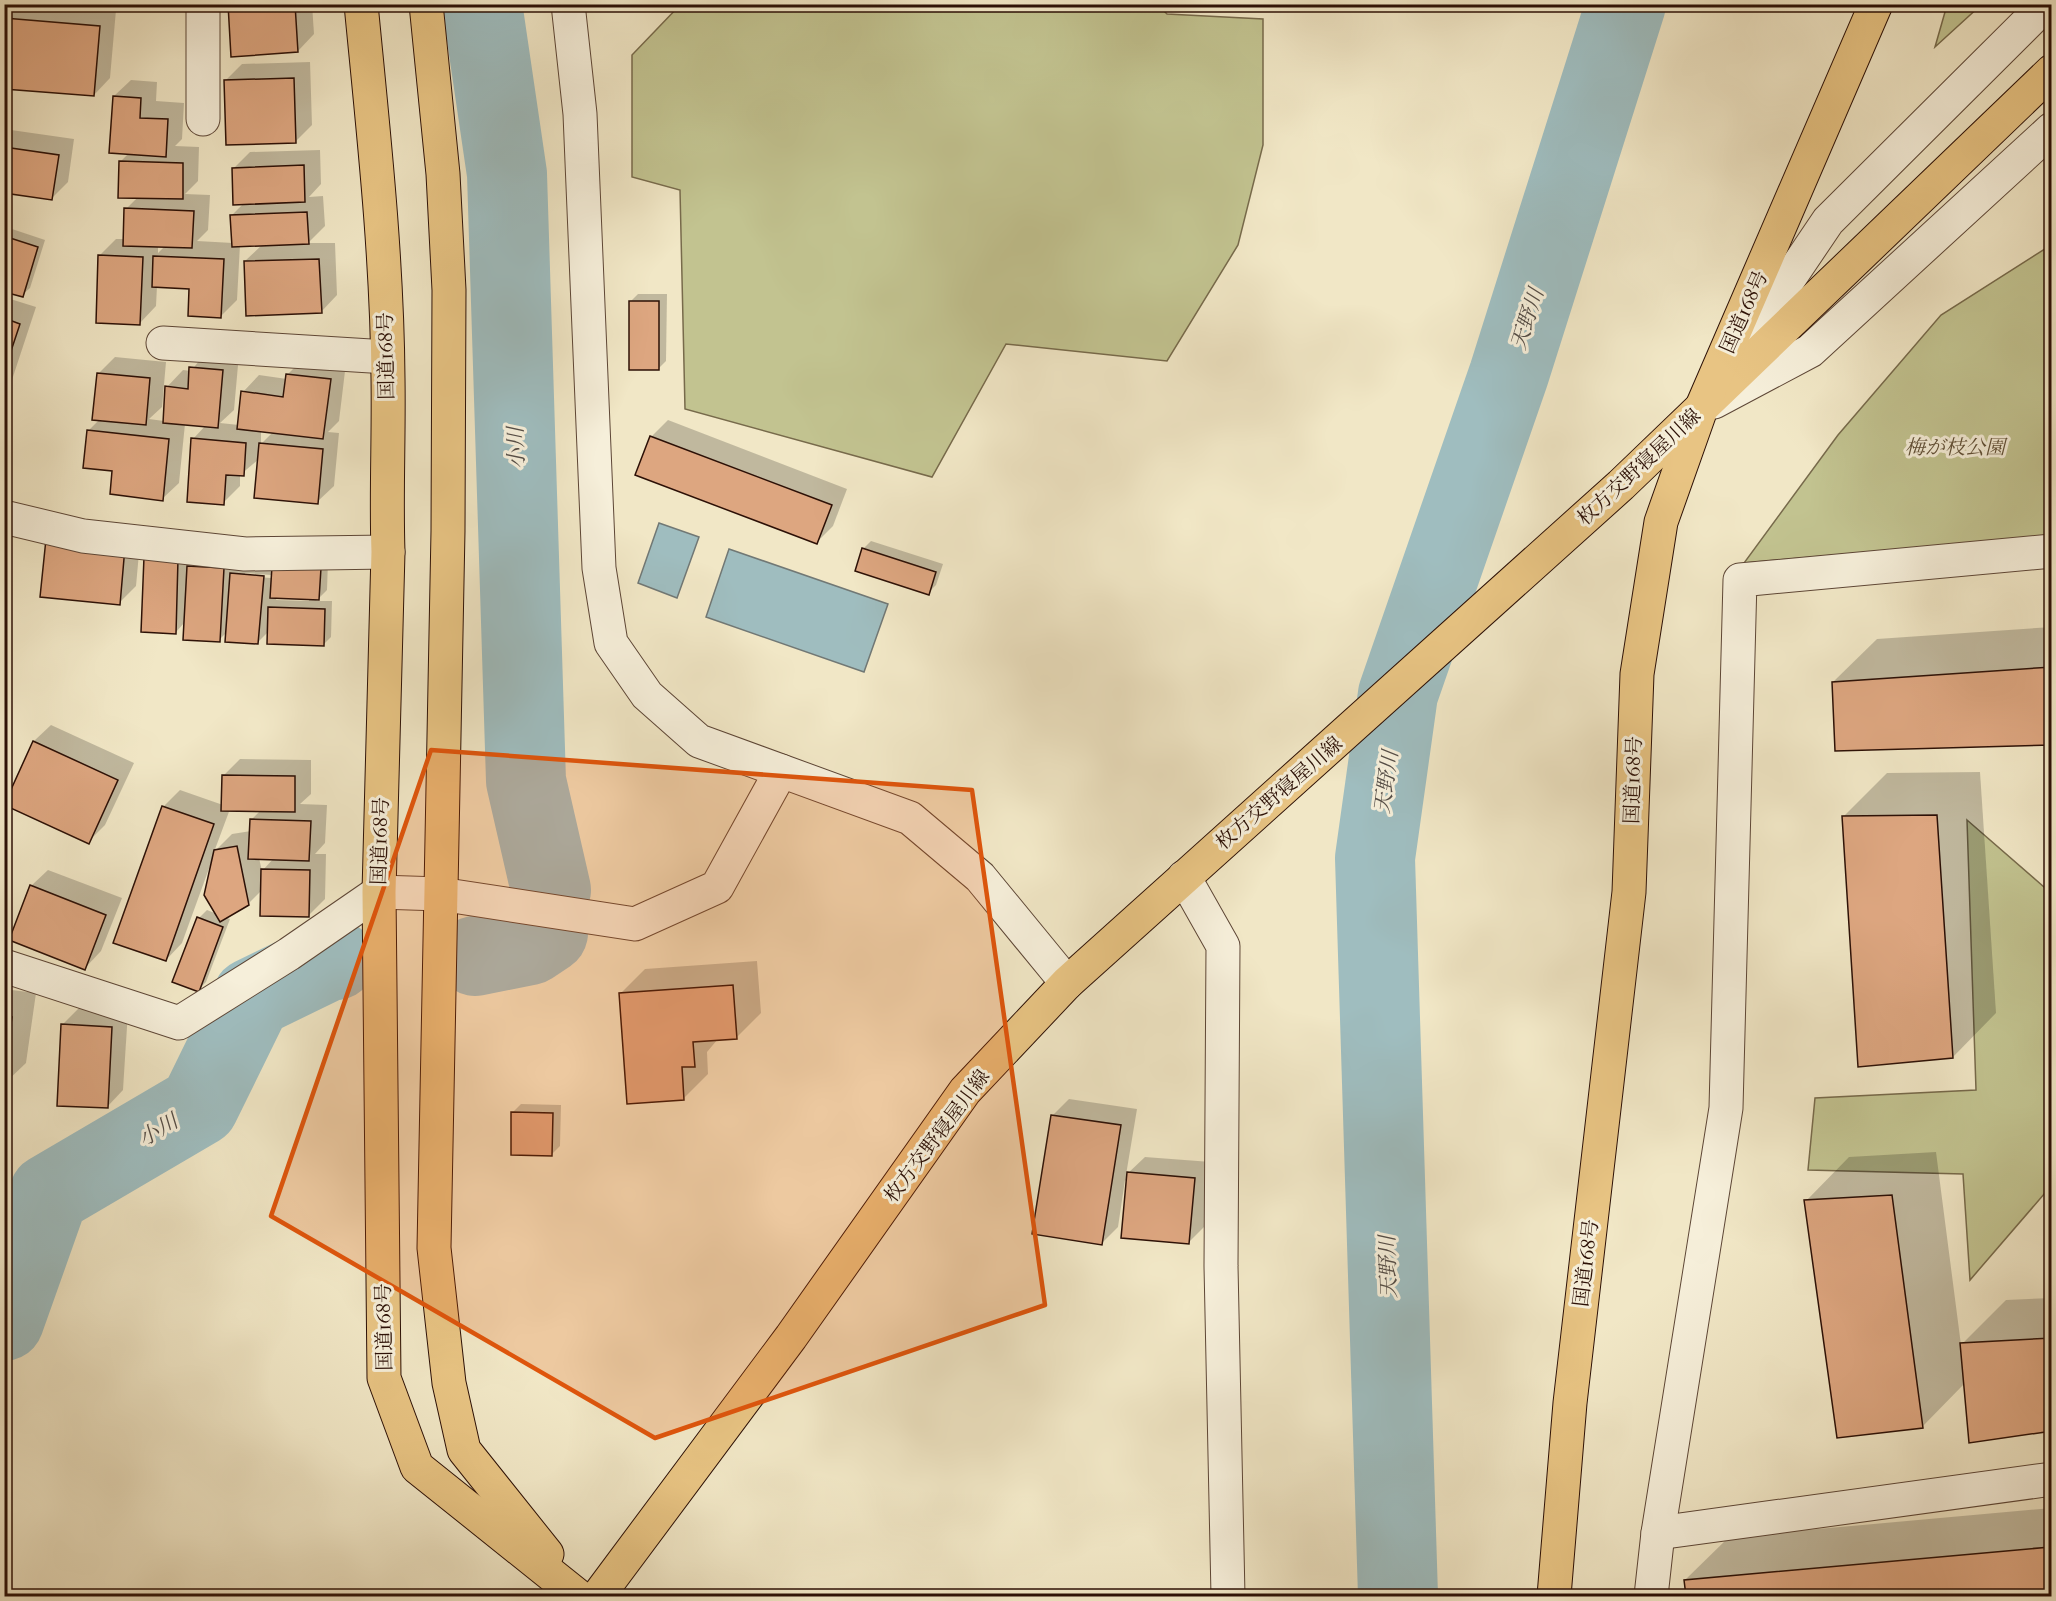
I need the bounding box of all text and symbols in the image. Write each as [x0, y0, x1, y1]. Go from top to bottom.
street label: 国道168号 [1716, 267, 1772, 357]
water label: 天野川 [1506, 283, 1549, 353]
street label: 国道168号 [374, 312, 398, 400]
street label: 枚方交野寝屋川線 [1573, 404, 1705, 530]
water label: 小川 [503, 425, 529, 469]
park label: 梅が枝公園 [1905, 436, 2008, 459]
street label: 枚方交野寝屋川線 [1211, 732, 1347, 854]
street label: 国道168号 [1620, 736, 1646, 824]
water label: 天野川 [1370, 747, 1403, 815]
street label: 国道168号 [367, 797, 393, 885]
street label: 枚方交野寝屋川線 [880, 1065, 994, 1207]
water label: 小川 [134, 1108, 184, 1151]
street label: 国道168号 [1569, 1218, 1603, 1308]
water label: 天野川 [1375, 1233, 1401, 1299]
street label: 国道168号 [372, 1283, 396, 1371]

